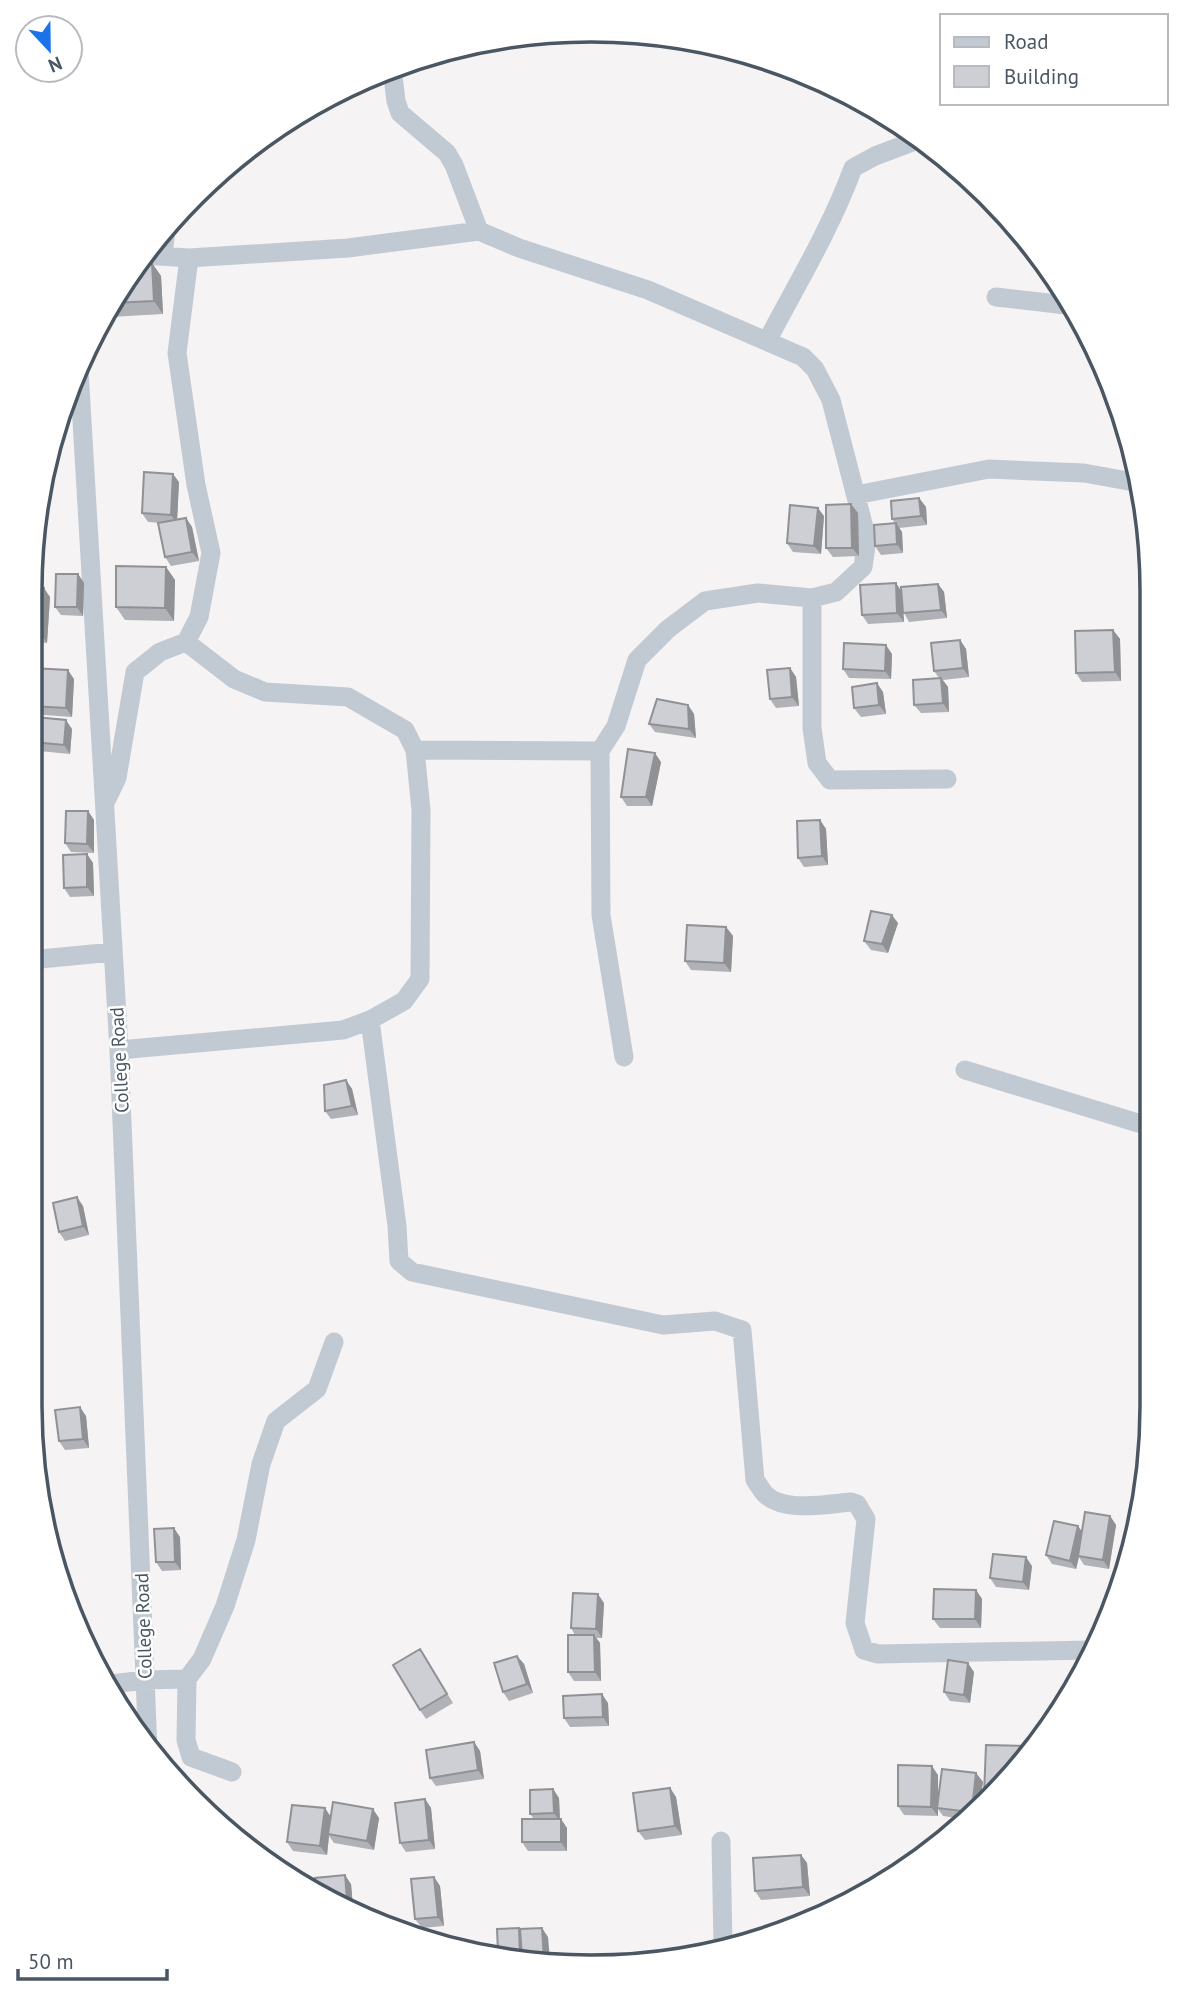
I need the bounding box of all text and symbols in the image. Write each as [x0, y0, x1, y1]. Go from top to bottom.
north arrow [14, 14, 84, 84]
legend [940, 14, 1168, 105]
text: Road [1004, 28, 1048, 55]
text: N [45, 51, 66, 78]
text: Building [1004, 63, 1079, 90]
street label: College Road [104, 1006, 134, 1114]
street label: College Road [129, 1573, 157, 1679]
scale bar [18, 1938, 166, 1982]
text: 50 m [28, 1948, 74, 1975]

